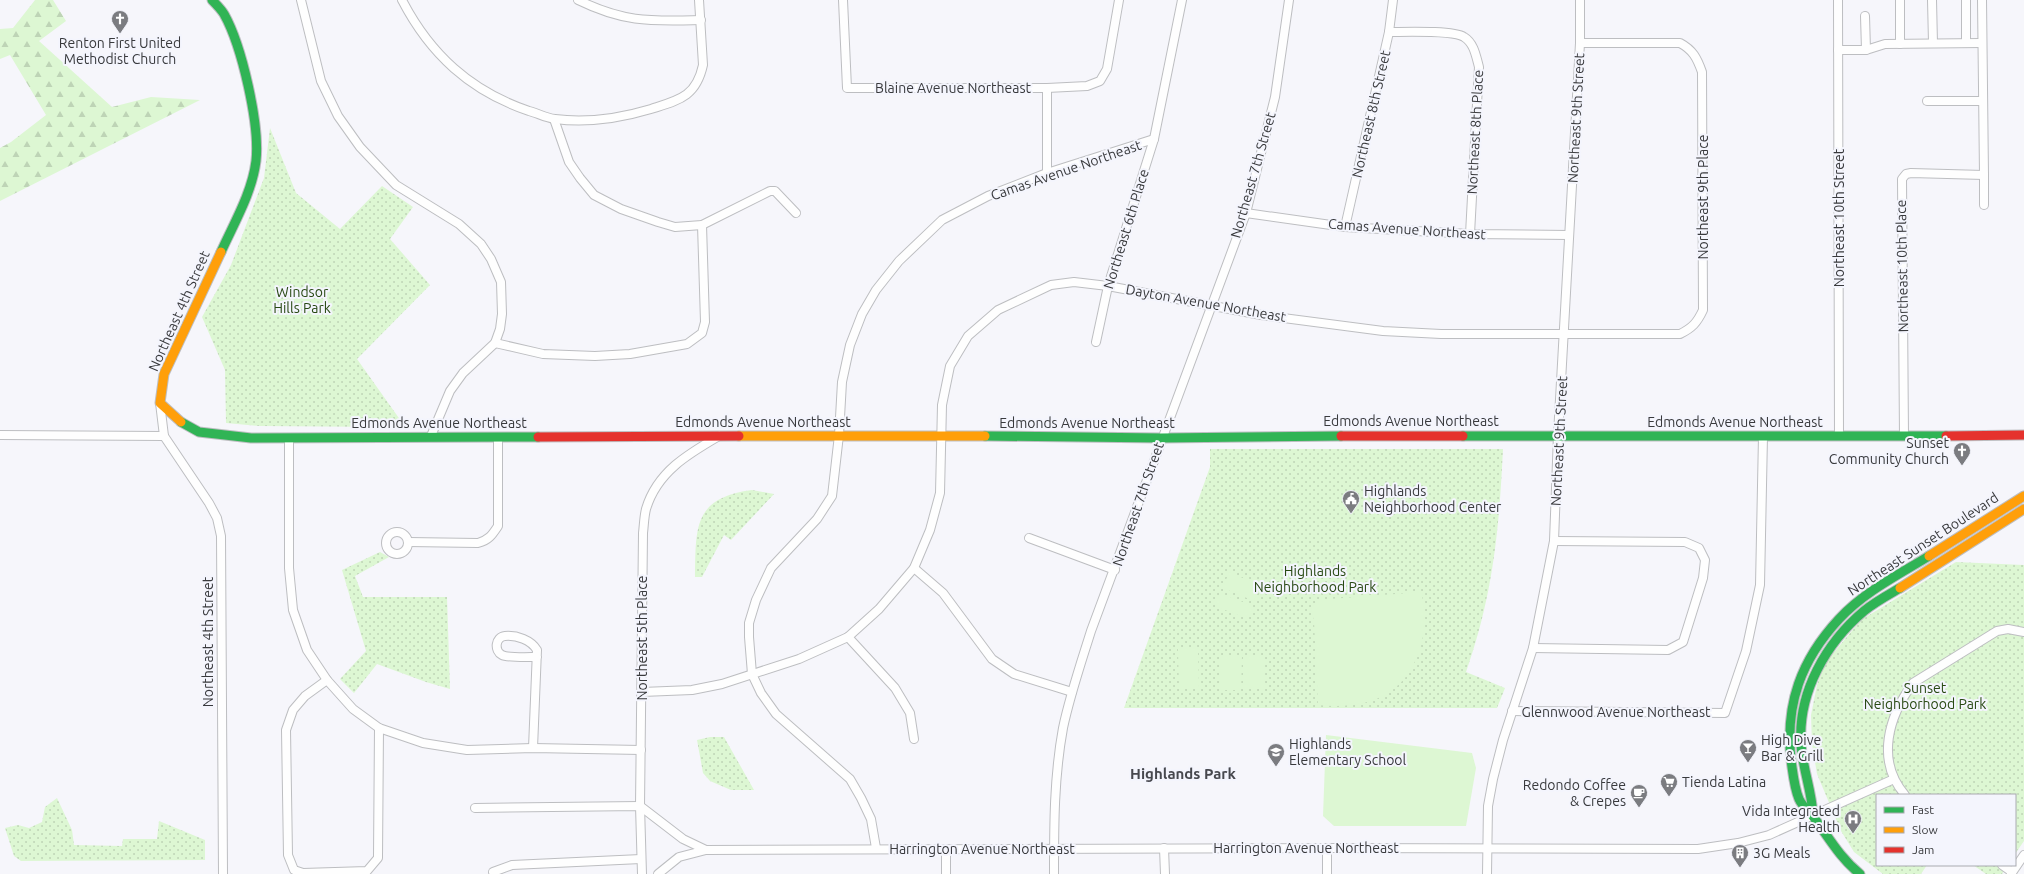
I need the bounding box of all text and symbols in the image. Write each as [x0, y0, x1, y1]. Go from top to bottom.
church icon: Renton First United Methodist Church [110, 9, 130, 34]
place label: Renton First United Methodist Church [59, 35, 181, 67]
street label: Northeast 8th Street [1349, 48, 1394, 179]
street label: Northeast 9th Street [1565, 52, 1587, 184]
street label: Northeast 8th Place [1464, 69, 1486, 195]
street label: Blaine Avenue Northeast [875, 80, 1031, 96]
street label: Northeast 7th Street [1227, 110, 1279, 240]
street label: Northeast 9th Place [1695, 135, 1711, 259]
street label: Camas Avenue Northeast [989, 137, 1144, 203]
street label: Northeast 10th Street [1831, 148, 1847, 287]
street label: Northeast 6th Place [1100, 167, 1152, 291]
street label: Northeast 10th Place [1893, 200, 1911, 332]
street label: Camas Avenue Northeast [1328, 216, 1487, 243]
street label: Northeast 4th Street [145, 248, 213, 374]
street label: Dayton Avenue Northeast [1125, 281, 1288, 325]
park label: Windsor Hills Park [273, 284, 331, 316]
street label: Northeast 9th Street [1548, 375, 1570, 507]
street label: Edmonds Avenue Northeast [1323, 413, 1499, 429]
street label: Edmonds Avenue Northeast [675, 414, 851, 430]
street label: Edmonds Avenue Northeast [1647, 414, 1823, 430]
street label: Edmonds Avenue Northeast [351, 415, 527, 431]
street label: Edmonds Avenue Northeast [999, 415, 1175, 431]
place label: Sunset Community Church [1829, 435, 1949, 467]
street label: Northeast 7th Street [1109, 439, 1167, 568]
church icon: Sunset Community Church [1952, 441, 1972, 466]
place label: Highlands Neighborhood Center [1364, 483, 1502, 515]
public building icon: Highlands Neighborhood Center [1341, 489, 1361, 514]
street label: Northeast Sunset Boulevard [1845, 489, 2001, 599]
park label: Highlands Neighborhood Park [1254, 563, 1376, 595]
street label: Northeast 4th Street [200, 576, 216, 707]
street label: Northeast 5th Place [634, 576, 650, 700]
park label: Sunset Neighborhood Park [1864, 680, 1986, 712]
street label: Glennwood Avenue Northeast [1521, 704, 1711, 720]
place label: High Dive Bar & Grill [1761, 732, 1824, 764]
place label: Highlands Elementary School [1289, 736, 1407, 768]
bar icon: High Dive Bar & Grill [1738, 738, 1758, 763]
school or university icon: Highlands Elementary School [1266, 742, 1286, 767]
district label: Highlands Park [1130, 765, 1237, 782]
supermarket icon: Tienda Latina [1659, 772, 1679, 797]
place label: Tienda Latina [1682, 774, 1766, 790]
place label: Redondo Coffee & Crepes [1523, 777, 1626, 809]
cafe icon: Redondo Coffee & Crepes [1629, 783, 1649, 808]
legend [1876, 794, 2016, 866]
place label: Vida Integrated Health [1742, 803, 1840, 835]
text: Fast [1912, 803, 1934, 816]
hospital icon: Vida Integrated Health [1843, 809, 1863, 834]
text: Slow [1912, 823, 1938, 836]
street label: Harrington Avenue Northeast [1213, 840, 1399, 856]
street label: Harrington Avenue Northeast [889, 841, 1075, 857]
building icon: 3G Meals [1730, 843, 1750, 868]
text: Jam [1912, 843, 1934, 856]
place label: 3G Meals [1753, 845, 1810, 861]

